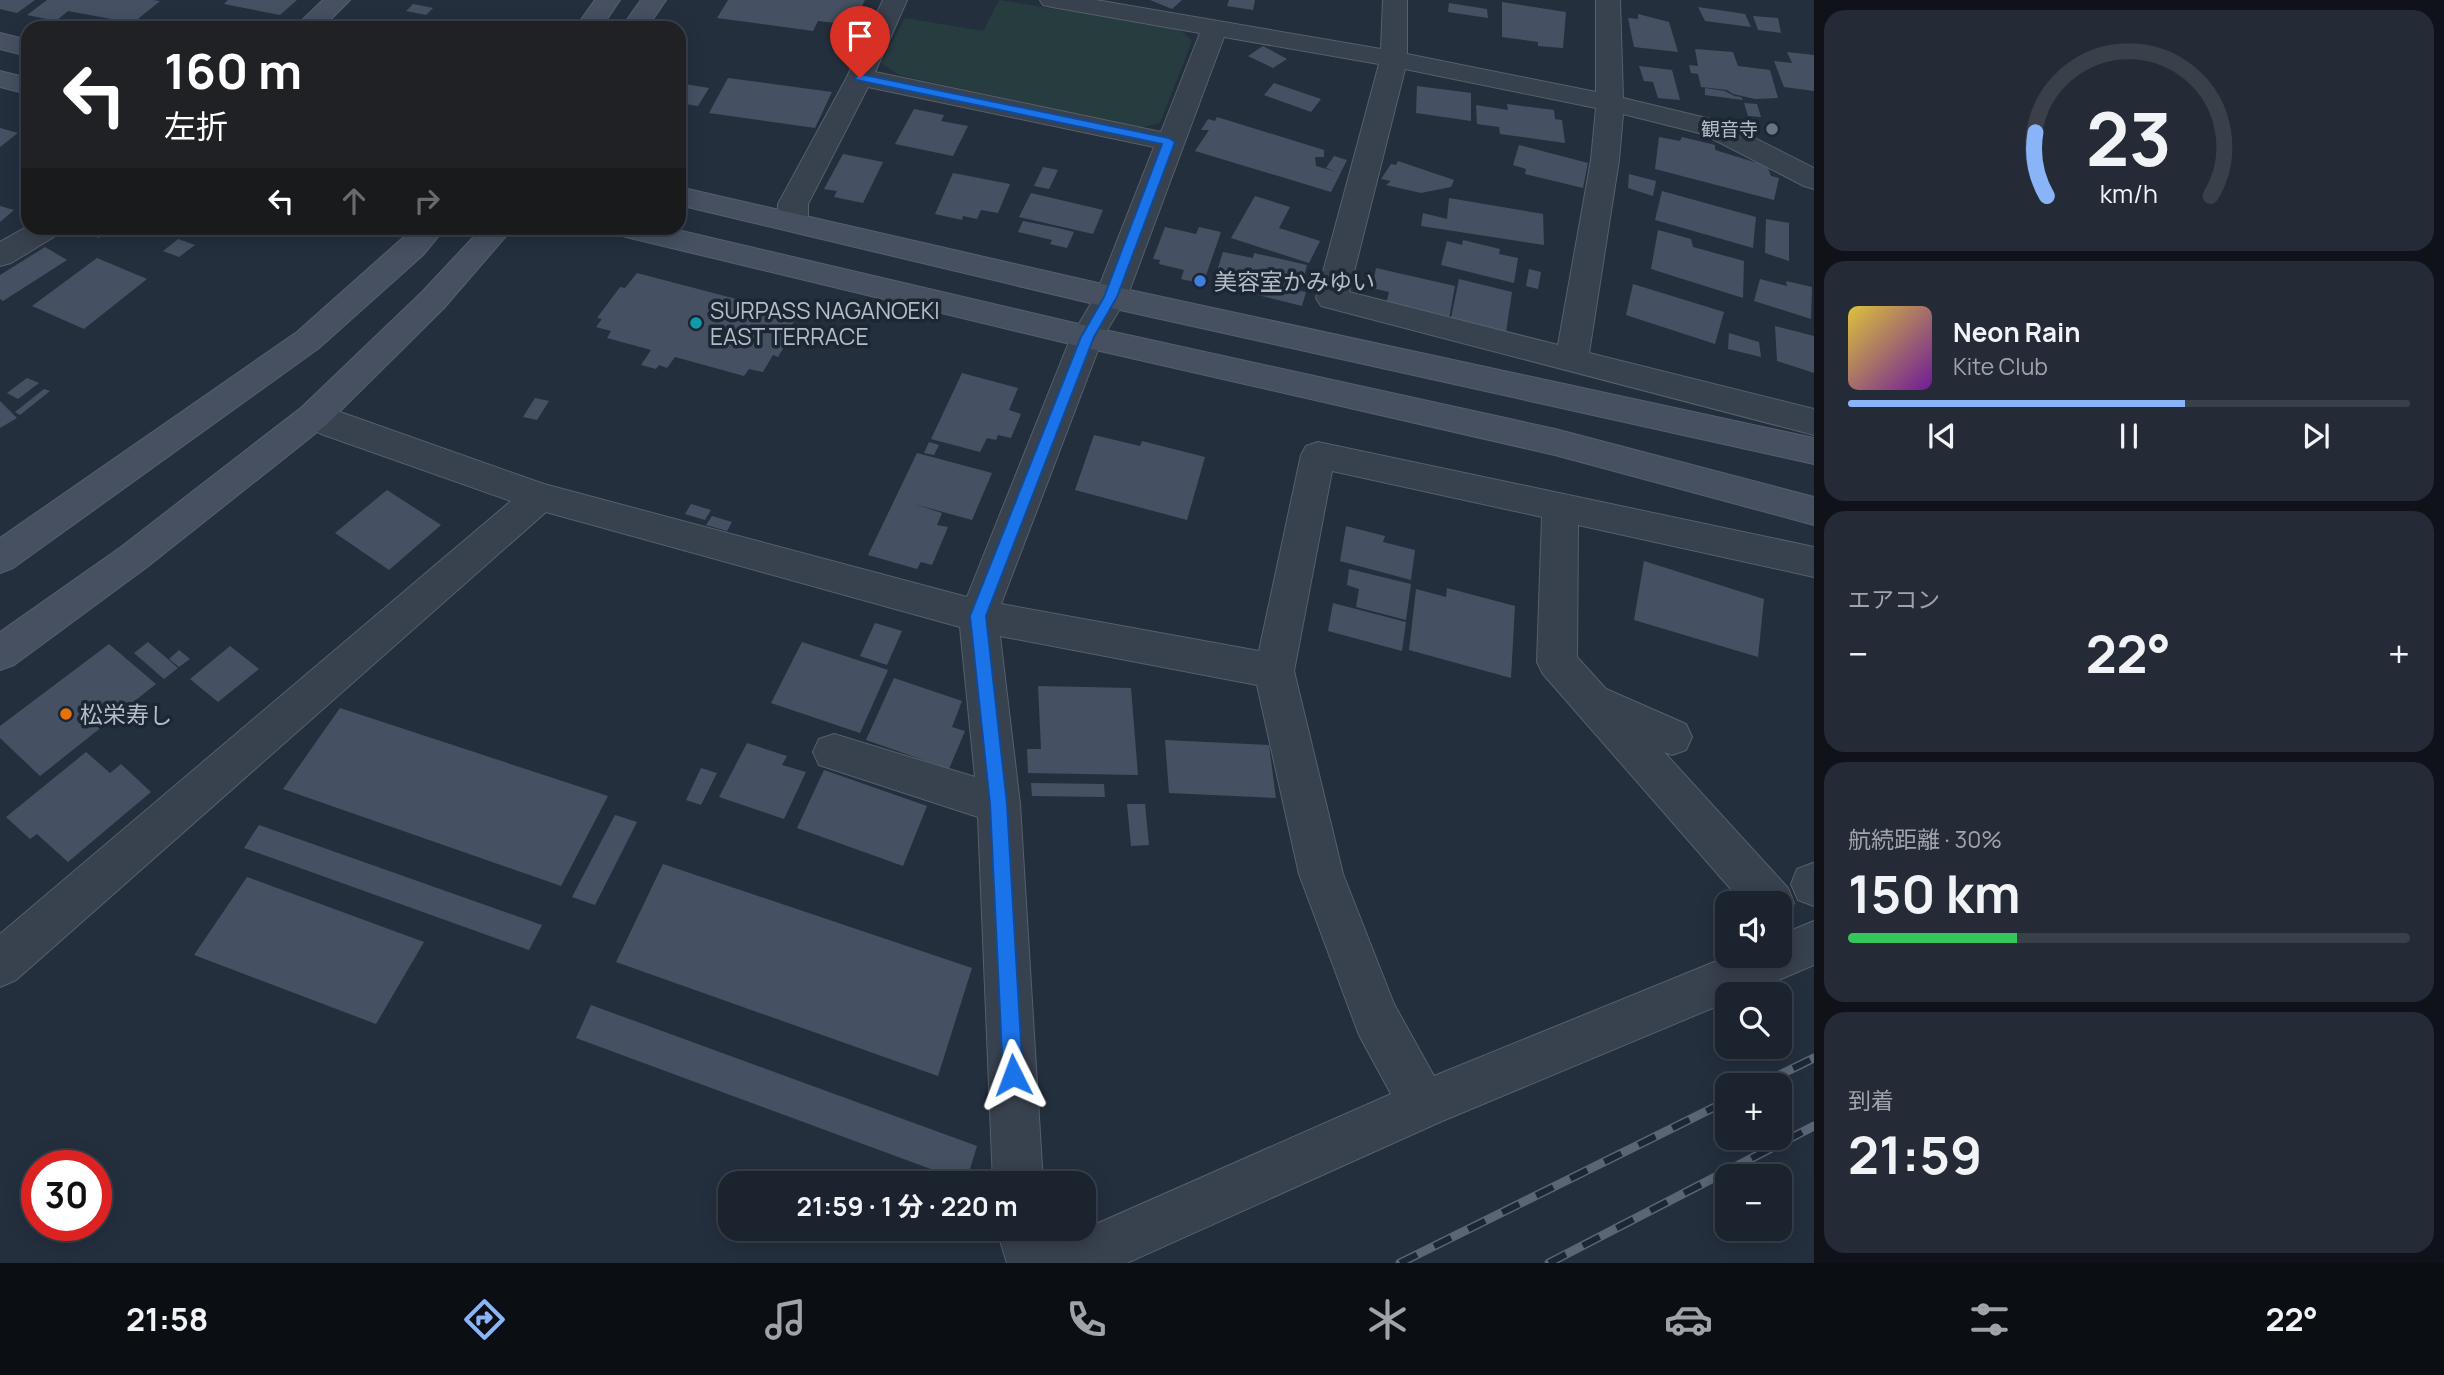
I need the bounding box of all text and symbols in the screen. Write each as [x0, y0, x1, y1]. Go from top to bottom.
pin [830, 6, 890, 78]
icon: arrive [841, 17, 879, 55]
text: 160 m [164, 37, 302, 104]
icon: left [49, 49, 140, 140]
text: 23 [2086, 89, 2172, 189]
text: 左折 [164, 104, 228, 148]
place label: 観音寺 [1701, 116, 1758, 142]
marker: 観音寺 [1764, 121, 1780, 137]
text: km/h [2100, 176, 2158, 211]
icon: left [262, 182, 300, 220]
icon: ahead [335, 182, 373, 220]
icon: right [408, 182, 446, 220]
place label: 美容室かみゆい [1214, 265, 1375, 297]
marker: 美容室かみゆい [1192, 273, 1208, 289]
place label: SURPASS NAGANOEKI EAST TERRACE [710, 294, 940, 352]
text: Neon Rain [1953, 314, 2081, 350]
marker: SURPASS NAGANOEKI EAST TERRACE [688, 315, 704, 331]
text: Kite Club [1953, 350, 2048, 382]
icon: previous [1923, 417, 1961, 455]
icon: pause [2110, 417, 2148, 455]
icon: next [2297, 417, 2335, 455]
text: エアコン [1848, 583, 1940, 615]
text: 22° [2086, 618, 2171, 689]
text: − [1848, 627, 1869, 679]
text: + [2388, 627, 2410, 679]
place label: 松栄寿し [80, 698, 172, 730]
marker: 松栄寿し [58, 706, 74, 722]
text: 航続距離 · 30% [1848, 823, 2002, 855]
text: 150 km [1848, 858, 2021, 929]
map controls [1715, 891, 1792, 1241]
button: sound [1715, 891, 1792, 968]
button: search [1715, 982, 1792, 1059]
position arrow [976, 1038, 1050, 1112]
button: + [1715, 1073, 1792, 1150]
text: 到着 [1848, 1084, 1894, 1116]
text: 21:59 [1848, 1119, 1982, 1190]
speed limit sign: 30 [21, 1150, 112, 1241]
button: − [1715, 1164, 1792, 1241]
text: 21:59 · 1 分 · 220 m [796, 1188, 1018, 1224]
icon: directions [460, 1295, 509, 1344]
icon: music [761, 1295, 810, 1344]
icon: phone [1062, 1295, 1111, 1344]
icon: climate [1363, 1295, 1412, 1344]
icon: car [1664, 1295, 1713, 1344]
icon: filters [1965, 1295, 2014, 1344]
text: 21:58 [126, 1297, 208, 1341]
text: 22° [2265, 1297, 2318, 1341]

